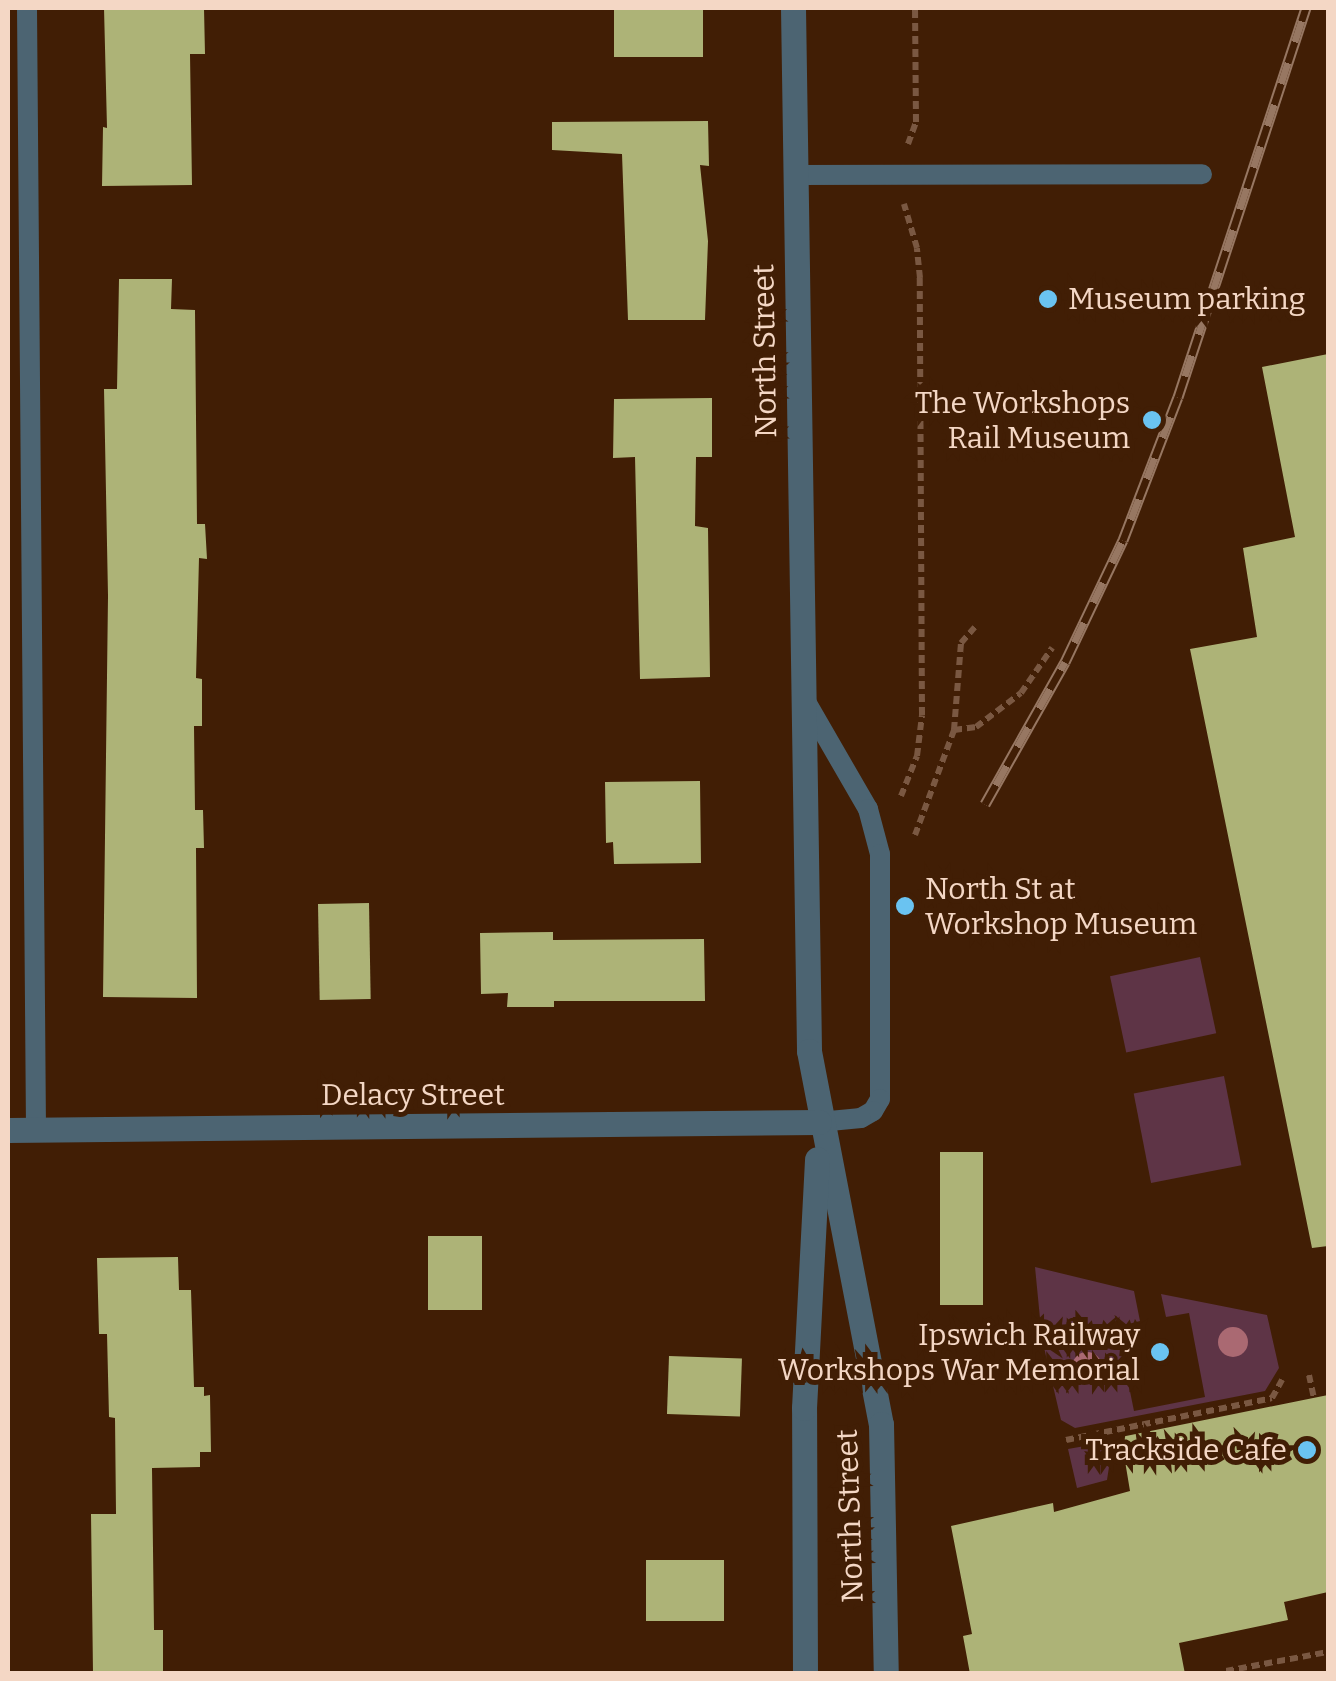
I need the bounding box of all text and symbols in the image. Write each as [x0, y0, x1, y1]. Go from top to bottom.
street label: North Street [745, 264, 785, 438]
place label: Museum parking [1068, 281, 1306, 317]
marker: Museum parking [1037, 288, 1059, 310]
place label: The Workshops Rail Museum [915, 385, 1130, 456]
marker: The Workshops Rail Museum [1139, 407, 1165, 433]
place label: North St at Workshop Museum [925, 871, 1197, 942]
marker: North St at Workshop Museum [894, 895, 916, 917]
street label: Delacy Street [321, 1077, 505, 1113]
place label: Ipswich Railway Workshops War Memorial [778, 1317, 1140, 1388]
marker: Ipswich Railway Workshops War Memorial [1149, 1341, 1171, 1363]
street label: North Street [829, 1429, 871, 1603]
place label: Trackside Cafe [1085, 1432, 1287, 1468]
marker: Trackside Cafe [1296, 1439, 1318, 1461]

